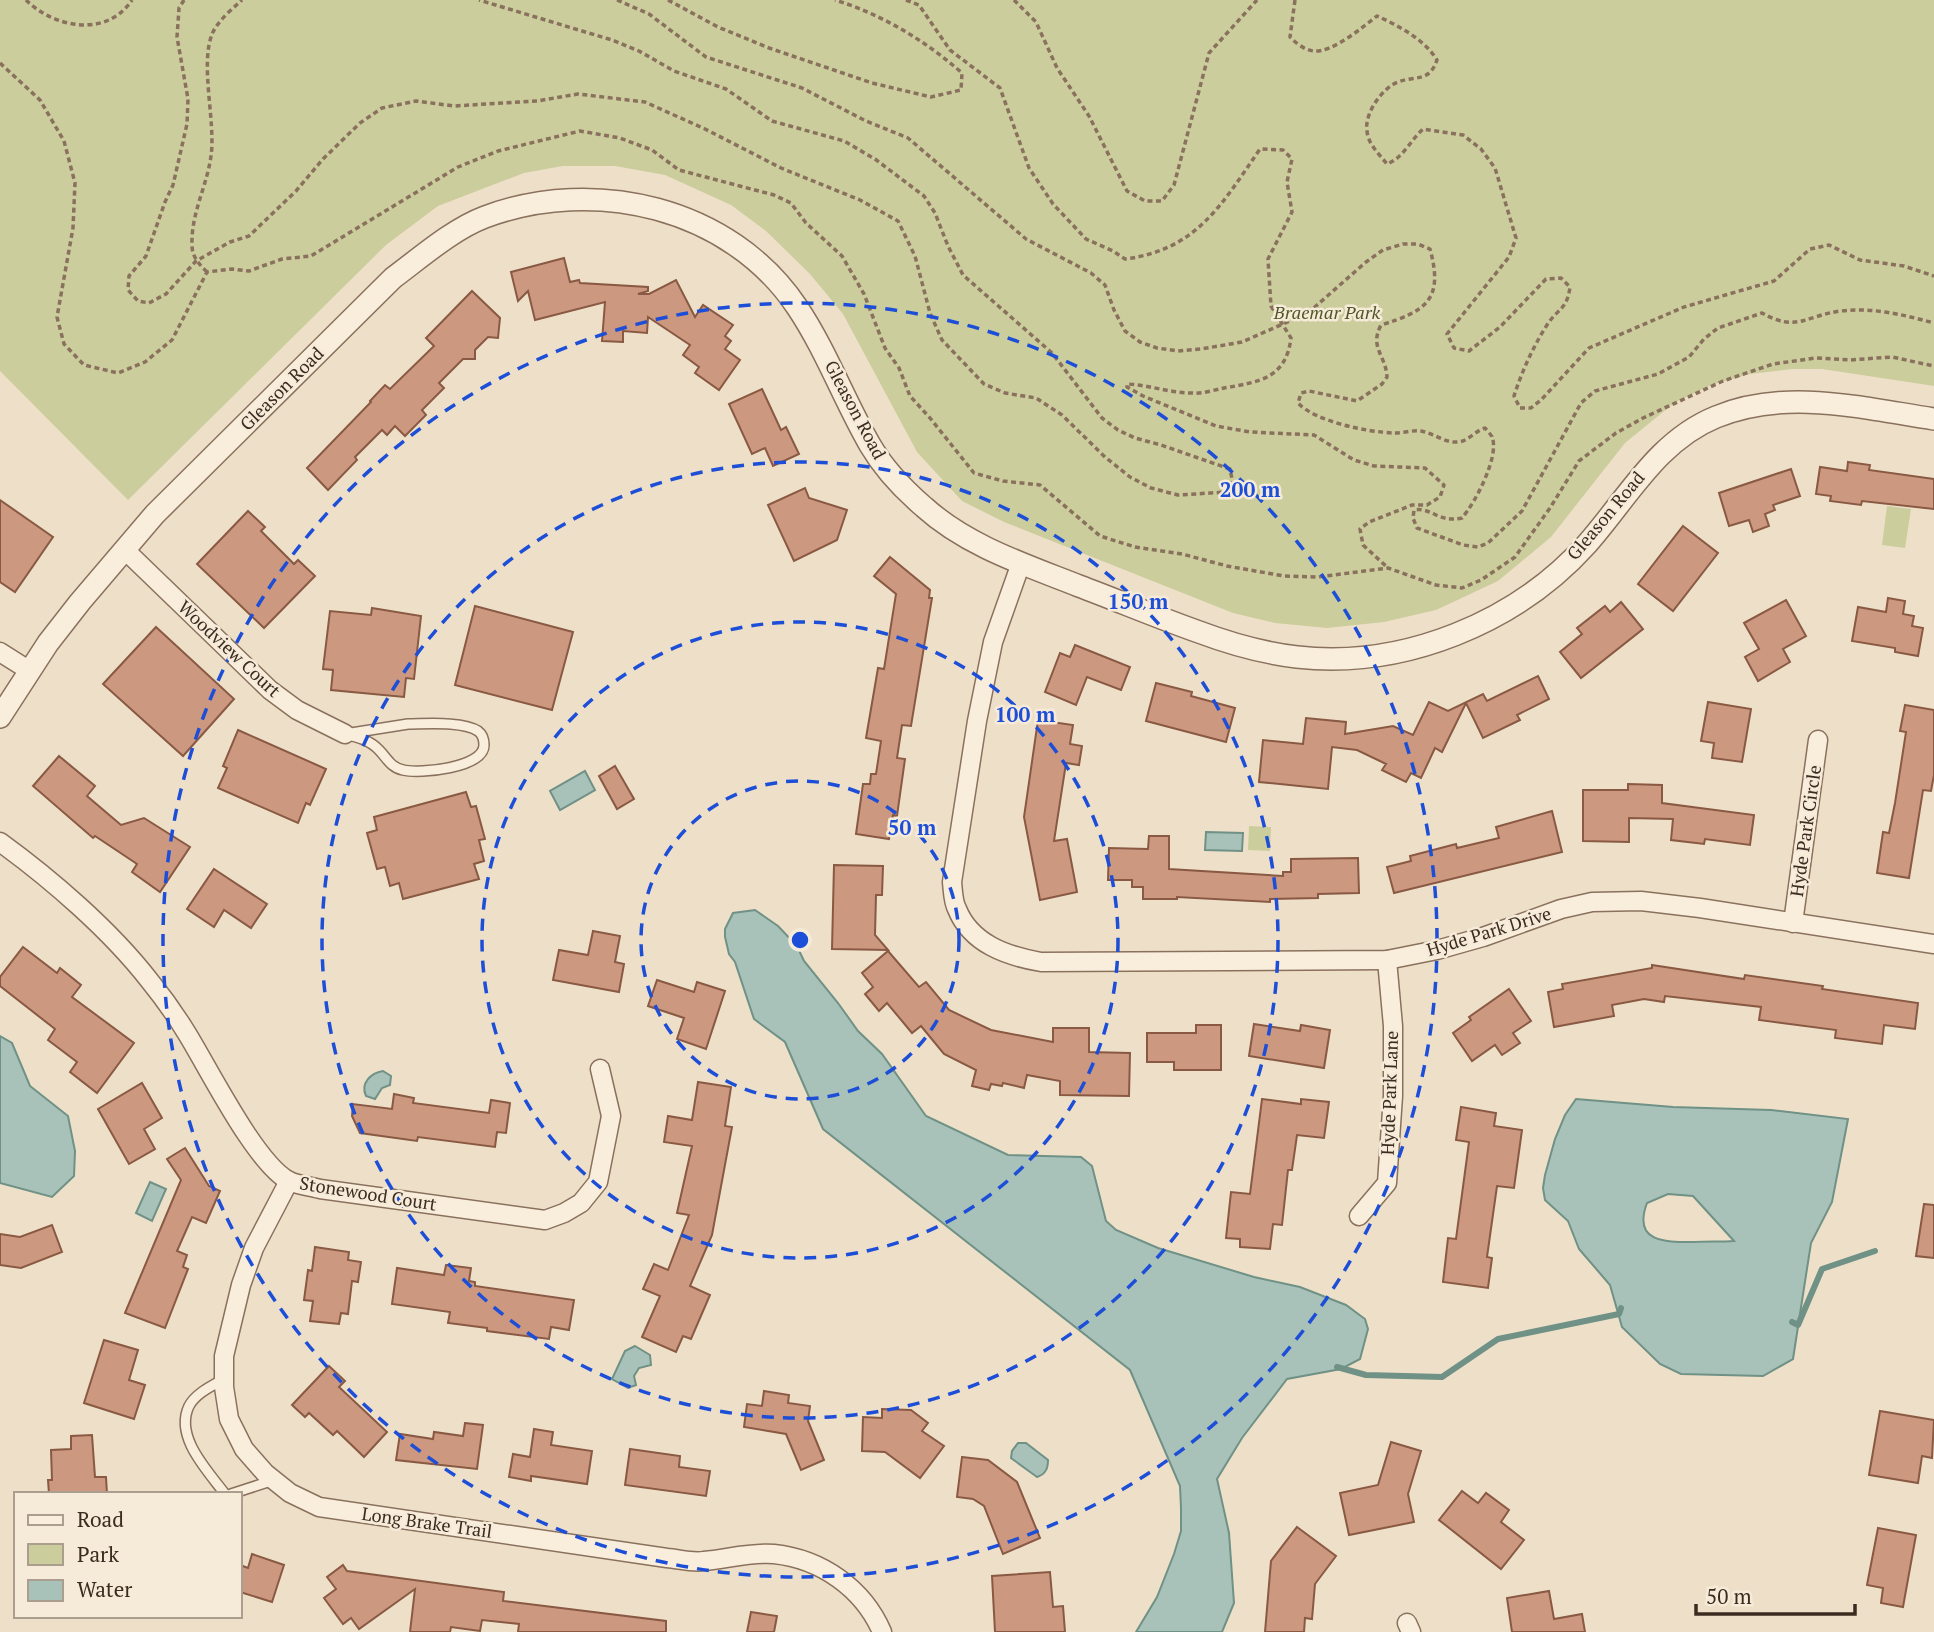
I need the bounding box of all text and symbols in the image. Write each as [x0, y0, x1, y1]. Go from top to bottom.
park label: Braemar Park [1273, 300, 1381, 324]
street label: Gleason Road [234, 341, 328, 435]
street label: Gleason Road [820, 356, 892, 463]
street label: Gleason Road [1561, 466, 1649, 565]
text: 200 m [1220, 475, 1281, 503]
text: 150 m [1108, 587, 1169, 615]
street label: Woodview Court [173, 595, 286, 702]
text: 100 m [995, 700, 1056, 728]
street label: Hyde Park Circle [1784, 763, 1826, 898]
text: 50 m [888, 813, 937, 841]
street label: Hyde Park Drive [1424, 901, 1554, 961]
centre of rings [788, 928, 812, 952]
street label: Hyde Park Lane [1375, 1030, 1403, 1156]
street label: Stonewood Court [298, 1170, 439, 1216]
legend [14, 1492, 242, 1618]
street label: Long Brake Trail [360, 1501, 494, 1543]
text: Road [77, 1505, 124, 1533]
text: Park [77, 1540, 119, 1568]
scale bar [1696, 1572, 1855, 1616]
text: Water [77, 1575, 132, 1603]
text: 50 m [1706, 1582, 1752, 1610]

